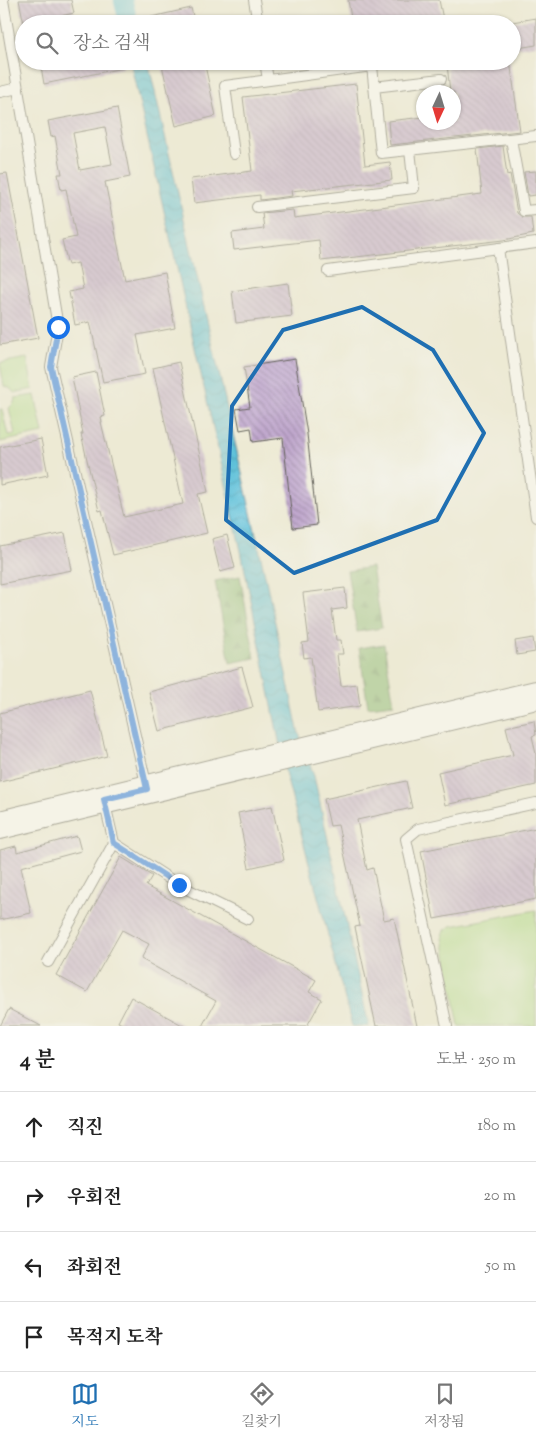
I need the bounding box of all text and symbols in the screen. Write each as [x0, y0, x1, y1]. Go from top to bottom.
search box [15, 15, 521, 70]
icon: search [33, 29, 61, 57]
text: 장소 검색 [73, 31, 150, 58]
north arrow [416, 85, 461, 130]
route start [47, 316, 70, 339]
route end [168, 874, 191, 897]
text: 4 분 [20, 1046, 55, 1076]
text: 도보 · 250 m [436, 1049, 516, 1072]
icon: ahead [20, 1113, 48, 1141]
text: 직진 [67, 1115, 104, 1142]
text: 180 m [477, 1115, 516, 1138]
icon: right [20, 1183, 48, 1211]
text: 우회전 [67, 1185, 122, 1212]
text: 20 m [483, 1185, 516, 1208]
icon: left [20, 1253, 48, 1281]
text: 좌회전 [67, 1255, 122, 1282]
text: 50 m [485, 1255, 516, 1278]
icon: arrive [20, 1323, 48, 1351]
text: 목적지 도착 [67, 1325, 163, 1352]
tab: 지도 [71, 1380, 99, 1433]
tab: 길찾기 [241, 1380, 282, 1433]
tab: 저장됨 [424, 1380, 465, 1433]

